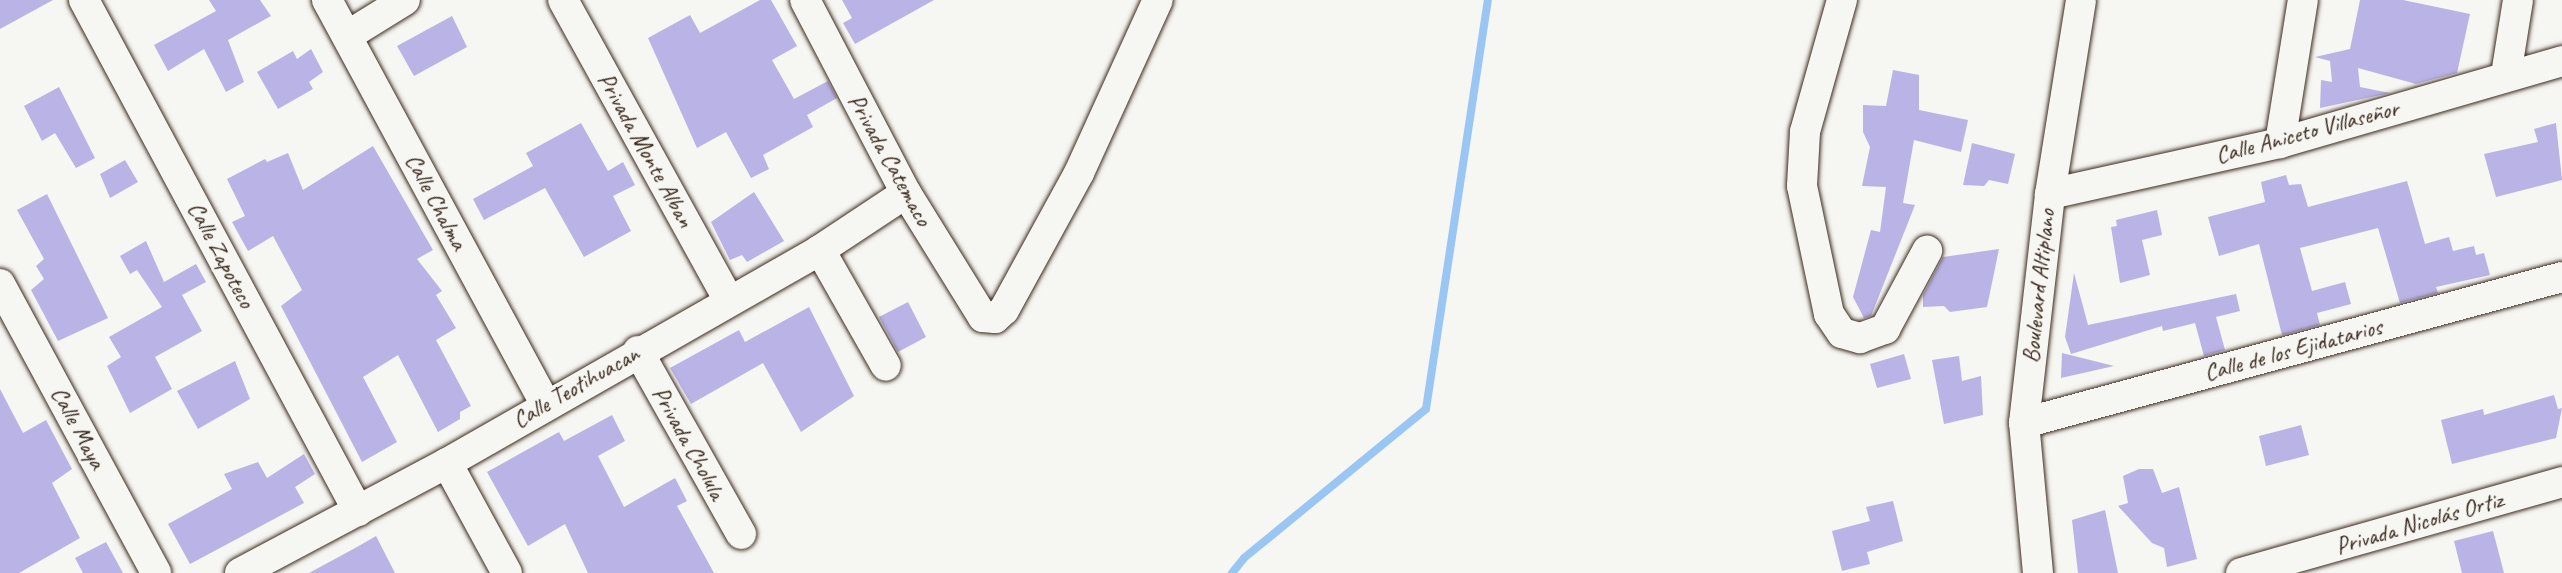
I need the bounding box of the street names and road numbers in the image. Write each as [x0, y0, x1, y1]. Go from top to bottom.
street label: Privada Monte Alban [591, 67, 701, 233]
street label: Privada Catemaco [842, 89, 938, 231]
street label: Calle Aniceto Villaseñor [2213, 94, 2401, 170]
street label: Calle Chalma [399, 149, 473, 255]
street label: Calle Zapoteco [181, 197, 261, 313]
street label: Boulevard Altiplano [2017, 208, 2061, 364]
street label: Calle de los Ejidatarios [2201, 313, 2385, 387]
street label: Calle Teotihuacan [508, 340, 644, 434]
street label: Privada Cholula [646, 381, 732, 505]
street label: Calle Maya [44, 382, 112, 474]
street label: Privada Nicolás Ortiz [2332, 485, 2506, 561]

